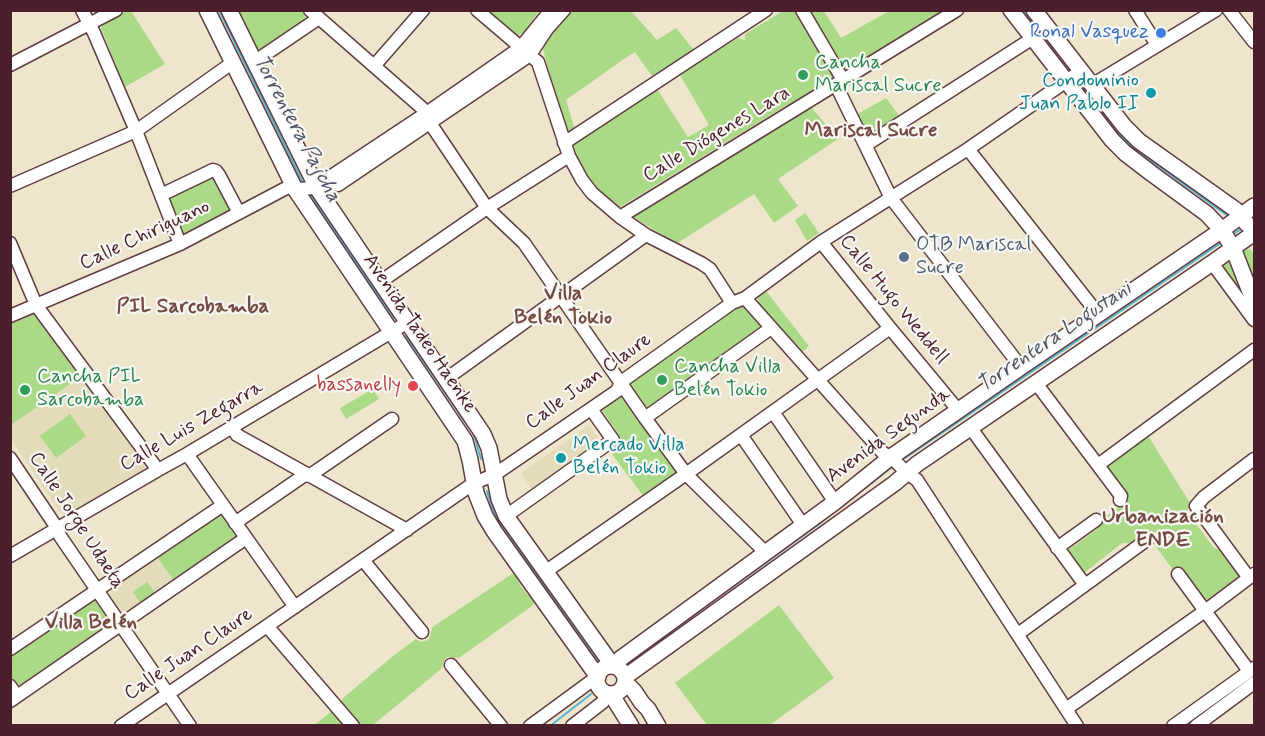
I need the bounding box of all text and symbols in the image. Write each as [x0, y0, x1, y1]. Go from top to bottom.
place label: Ronal Vasquez [1030, 21, 1149, 45]
marker: Ronal Vasquez [1154, 26, 1168, 40]
water label: Torrentera Pajcha [247, 51, 345, 207]
place label: Cancha Mariscal Sucre [815, 52, 942, 99]
marker: Cancha Mariscal Sucre [796, 68, 810, 82]
place label: Condominio Juan Pablo II [1019, 70, 1139, 117]
street label: Calle Diógenes Lara [639, 82, 795, 188]
marker: Condominio Juan Pablo II [1144, 86, 1158, 100]
district label: Mariscal Sucre [805, 119, 937, 145]
street label: Calle Chiriguano [76, 195, 214, 277]
street label: Calle Hugo Weddell [833, 230, 953, 370]
place label: OTB Mariscal Sucre [916, 234, 1031, 281]
street label: Avenida Tadeo Haenke [357, 250, 481, 418]
marker: OTB Mariscal Sucre [897, 250, 911, 264]
water label: Torrentera Logustani [973, 277, 1137, 399]
district label: Villa Belén Tokio [514, 282, 612, 332]
district label: PIL Sarcobamba [117, 295, 269, 321]
street label: Calle Juan Claure [521, 328, 657, 436]
place label: Cancha Villa Belén Tokio [674, 356, 781, 403]
place label: Cancha PIL Sarcobamba [37, 366, 144, 413]
marker: Cancha Villa Belén Tokio [655, 373, 669, 387]
place label: bassanelly [317, 374, 401, 398]
street label: Calle Luis Zegarra [116, 376, 268, 478]
marker: bassanelly [406, 379, 420, 393]
marker: Cancha PIL Sarcobamba [18, 383, 32, 397]
street label: Avenida Segunda [822, 383, 956, 489]
place label: Mercado Villa Belén Tokio [573, 434, 685, 481]
street label: Calle Jorge Udaeta [23, 448, 129, 594]
marker: Mercado Villa Belén Tokio [554, 451, 568, 465]
district label: Urbanización ENDE [1102, 505, 1224, 555]
street label: Calle Juan Claure [120, 603, 258, 707]
district label: Villa Belén [45, 611, 137, 637]

